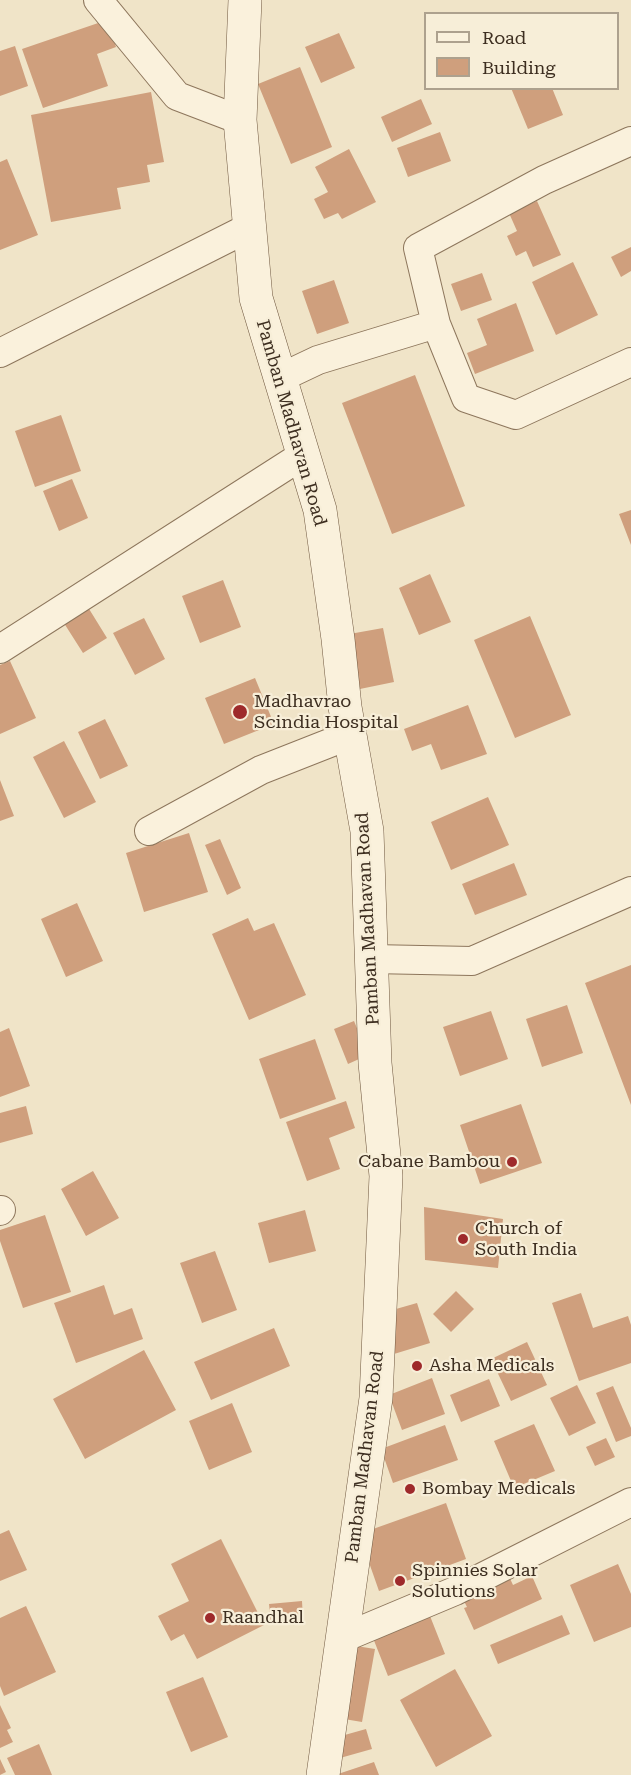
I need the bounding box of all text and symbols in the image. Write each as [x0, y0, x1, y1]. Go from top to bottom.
legend [424, 12, 619, 90]
text: Road [482, 27, 526, 48]
text: Building [482, 57, 556, 78]
street label: Pamban Madhavan Road [251, 317, 331, 529]
place label: Madhavrao Scindia Hospital [254, 691, 398, 734]
marker: Madhavrao Scindia Hospital [231, 703, 249, 721]
street label: Pamban Madhavan Road [352, 812, 384, 1026]
place label: Cabane Bambou [358, 1151, 500, 1173]
marker: Cabane Bambou [505, 1155, 519, 1169]
place label: Church of South India [475, 1218, 577, 1260]
marker: Church of South India [456, 1232, 470, 1246]
street label: Pamban Madhavan Road [341, 1350, 389, 1564]
place label: Asha Medicals [429, 1355, 554, 1377]
marker: Asha Medicals [410, 1359, 424, 1373]
place label: Bombay Medicals [422, 1478, 575, 1500]
marker: Bombay Medicals [403, 1482, 417, 1496]
place label: Spinnies Solar Solutions [412, 1560, 538, 1602]
marker: Spinnies Solar Solutions [393, 1574, 407, 1588]
place label: Raandhal [222, 1607, 304, 1629]
marker: Raandhal [203, 1611, 217, 1625]

